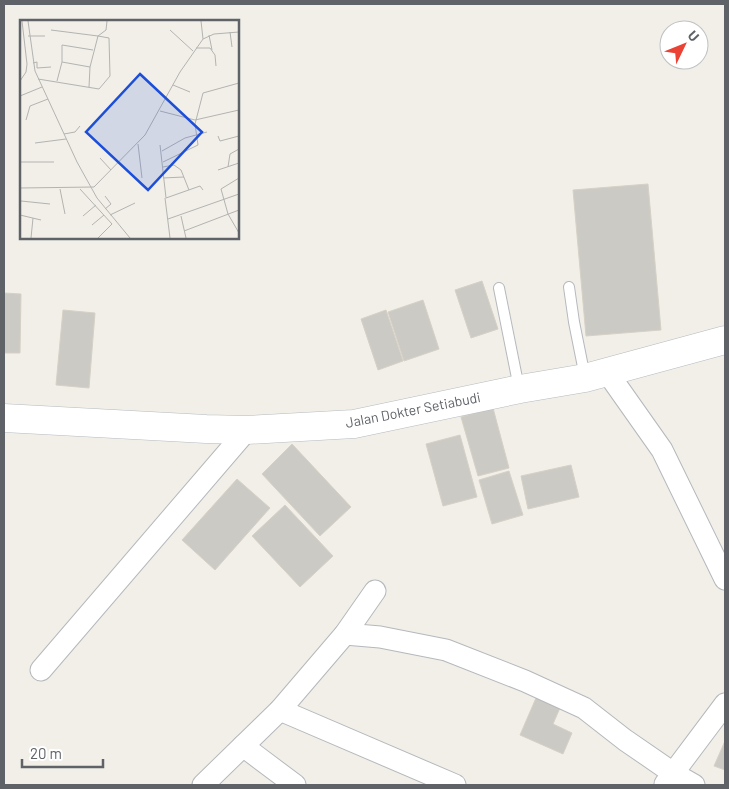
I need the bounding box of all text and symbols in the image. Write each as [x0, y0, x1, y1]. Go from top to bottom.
inset map [20, 20, 239, 239]
north arrow [659, 20, 709, 70]
text: U [685, 27, 703, 45]
street label: Jalan Dokter Setiabudi [344, 388, 482, 431]
scale bar [22, 736, 104, 768]
text: 20 m [30, 744, 62, 762]

